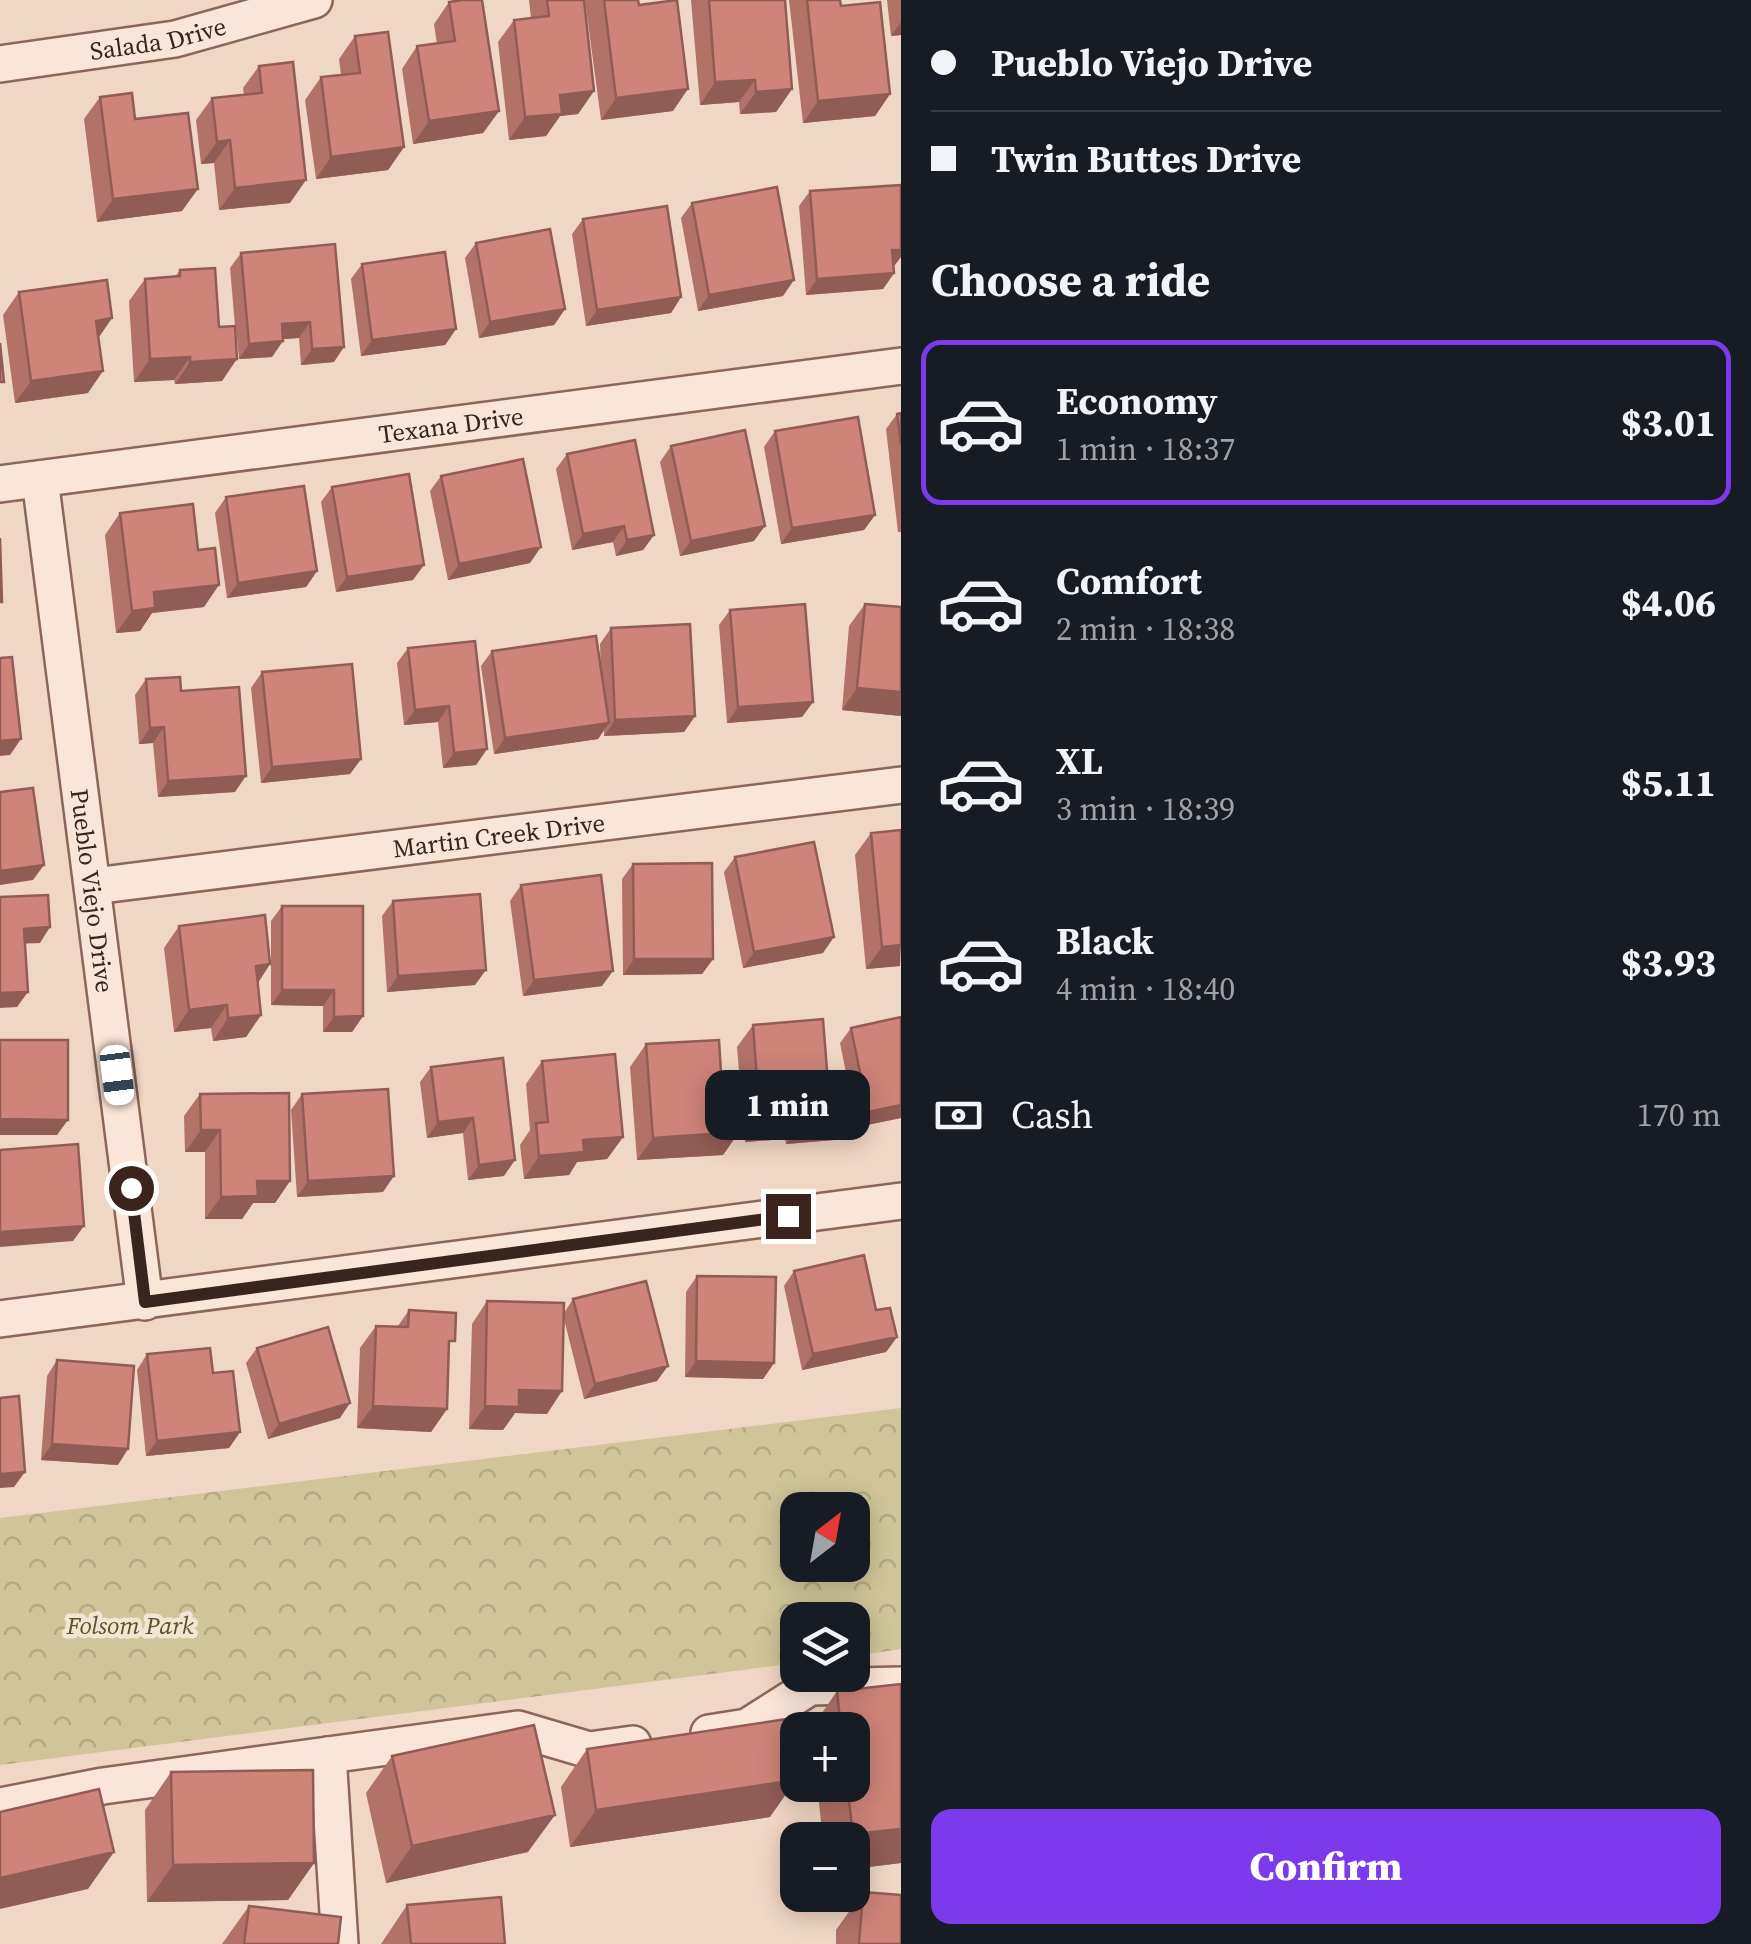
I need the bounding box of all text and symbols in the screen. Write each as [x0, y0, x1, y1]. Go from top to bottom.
street label: Salada Drive [88, 8, 230, 68]
text: Pueblo Viejo Drive [991, 37, 1312, 89]
text: Twin Buttes Drive [991, 133, 1301, 185]
text: Choose a ride [931, 249, 1210, 311]
text: Economy [1056, 375, 1218, 427]
icon: car [936, 378, 1026, 468]
text: $3.01 [1621, 397, 1716, 449]
street label: Texana Drive [377, 399, 526, 451]
text: 1 min · 18:37 [1056, 427, 1235, 471]
text: Comfort [1056, 555, 1202, 607]
icon: car [936, 558, 1026, 648]
text: $4.06 [1621, 577, 1716, 629]
text: 2 min · 18:38 [1056, 607, 1235, 651]
text: XL [1056, 735, 1103, 787]
icon: car [936, 738, 1026, 828]
text: $5.11 [1621, 757, 1716, 809]
street label: Pueblo Viejo Drive [63, 787, 122, 995]
text: 3 min · 18:39 [1056, 787, 1235, 831]
street label: Martin Creek Drive [391, 805, 607, 865]
text: Black [1056, 915, 1154, 967]
icon: car [936, 918, 1026, 1008]
text: $3.93 [1621, 937, 1716, 989]
text: 4 min · 18:40 [1056, 967, 1235, 1011]
car [98, 1043, 136, 1107]
callout: 1 min [706, 1071, 870, 1141]
text: 1 min [746, 1083, 829, 1127]
icon: cash [931, 1088, 986, 1143]
text: Cash [1011, 1089, 1093, 1141]
text: 170 m [1637, 1093, 1721, 1137]
route start [109, 1166, 154, 1211]
route end [766, 1194, 811, 1239]
north arrow [780, 1492, 870, 1582]
map controls [780, 1492, 870, 1912]
button: layers [780, 1602, 870, 1692]
park label: Folsom Park [65, 1608, 194, 1642]
button: + [780, 1712, 870, 1802]
button: Confirm [931, 1809, 1721, 1924]
button: − [780, 1822, 870, 1912]

